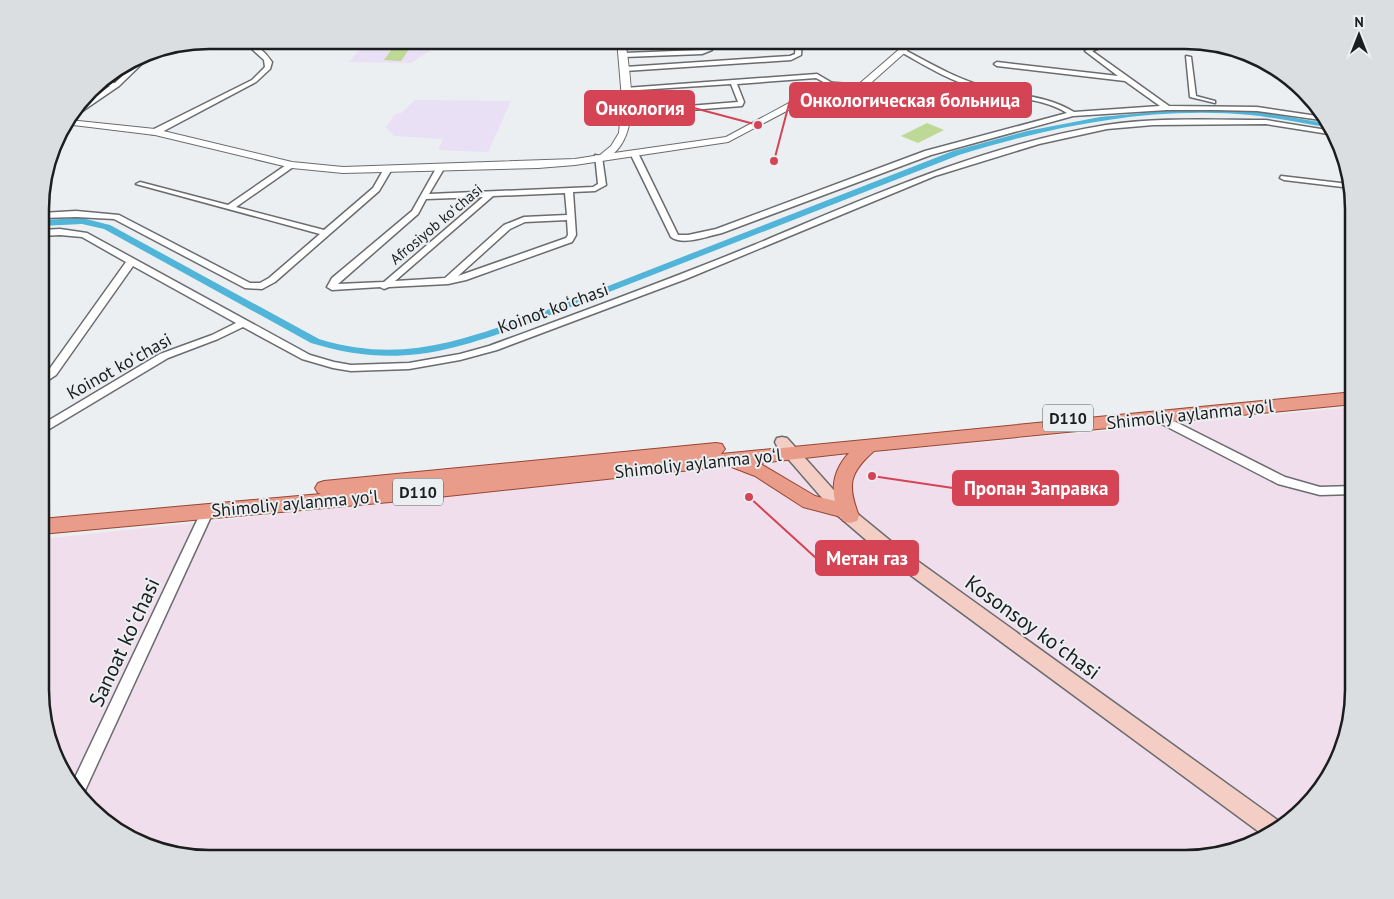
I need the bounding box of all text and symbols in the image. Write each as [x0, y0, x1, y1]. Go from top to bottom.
north arrow [1334, 10, 1384, 60]
text: N [1354, 13, 1364, 31]
callout: Онкологическая больница [790, 83, 1031, 117]
text: Онкологическая больница [800, 88, 1020, 112]
callout: Онкология [585, 91, 694, 125]
text: Онкология [595, 96, 685, 120]
street label: Afrosiyob koʻchasi [386, 180, 486, 268]
street label: Koinot koʻchasi [494, 277, 612, 339]
street label: Koinot koʻchasi [63, 328, 175, 404]
street label: Shimoliy aylanma yoʻl [1105, 394, 1275, 434]
road number: D110 [1043, 404, 1093, 432]
street label: Shimoliy aylanma yoʻl [613, 443, 783, 483]
callout: Пропан Заправка [953, 471, 1118, 505]
text: Пропан Заправка [964, 476, 1108, 500]
road number: D110 [393, 478, 443, 506]
street label: Shimoliy aylanma yoʻl [210, 484, 380, 522]
callout: Метан газ [816, 541, 918, 575]
text: Метан газ [826, 546, 908, 570]
street label: Kosonsoy koʻchasi [960, 569, 1106, 685]
street label: Sanoat koʻchasi [82, 573, 166, 711]

